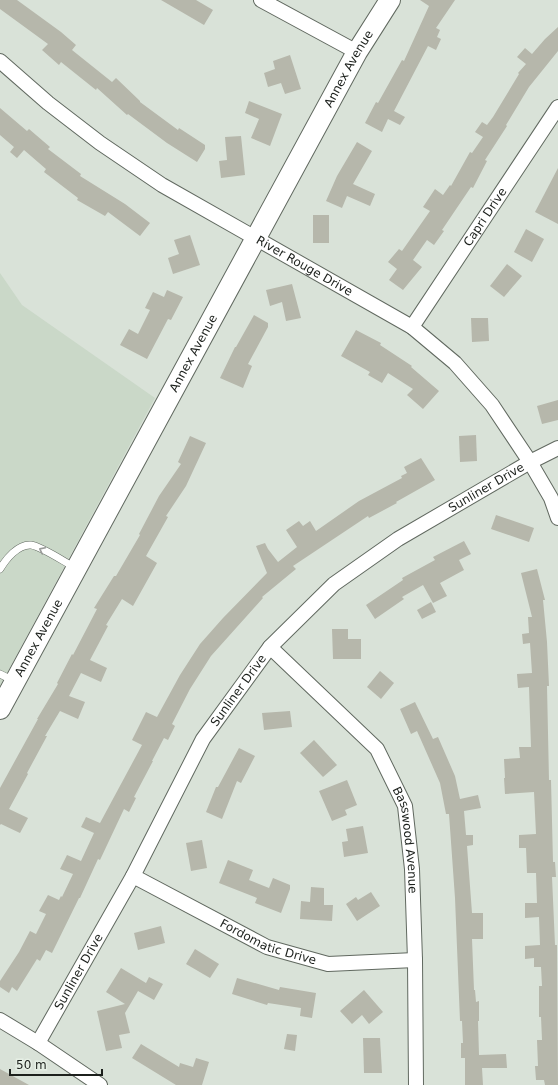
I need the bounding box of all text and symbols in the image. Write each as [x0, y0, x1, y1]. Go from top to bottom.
street label: Annex Avenue [321, 28, 376, 110]
street label: Capri Drive [460, 185, 509, 249]
street label: River Rouge Drive [254, 233, 355, 299]
street label: Annex Avenue [167, 312, 220, 394]
street label: Sunliner Drive [446, 460, 527, 515]
one-way arrow [39, 547, 46, 555]
street label: Annex Avenue [12, 597, 65, 679]
street label: Sunliner Drive [208, 652, 269, 729]
street label: Basswood Avenue [390, 784, 420, 894]
street label: Fordomatic Drive [218, 916, 318, 967]
street label: Sunliner Drive [51, 931, 106, 1012]
scale bar [10, 1051, 102, 1077]
text: 50 m [16, 1058, 47, 1072]

